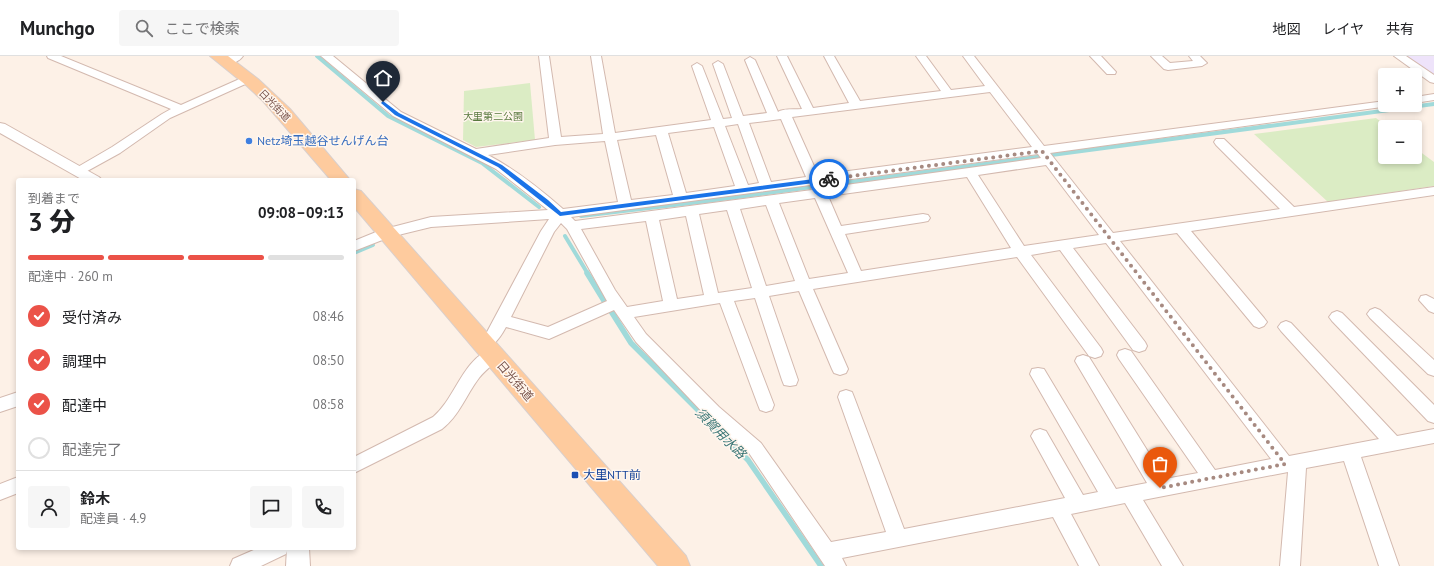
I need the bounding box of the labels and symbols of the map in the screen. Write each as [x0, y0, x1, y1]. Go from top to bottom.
pin [366, 61, 400, 102]
street label: 日光街道 [256, 86, 293, 124]
park label: 大里第二公園 [463, 110, 523, 123]
place label: Netz埼玉越谷せんげん台 [257, 133, 389, 148]
marker: Netz埼玉越谷せんげん台 [244, 136, 254, 146]
courier [809, 159, 849, 199]
street label: 日光街道 [494, 358, 537, 404]
water label: 須賀用水路 [692, 404, 750, 463]
pin [1143, 447, 1177, 488]
place label: 大里NTT前 [583, 467, 641, 482]
marker: 大里NTT前 [570, 470, 580, 480]

